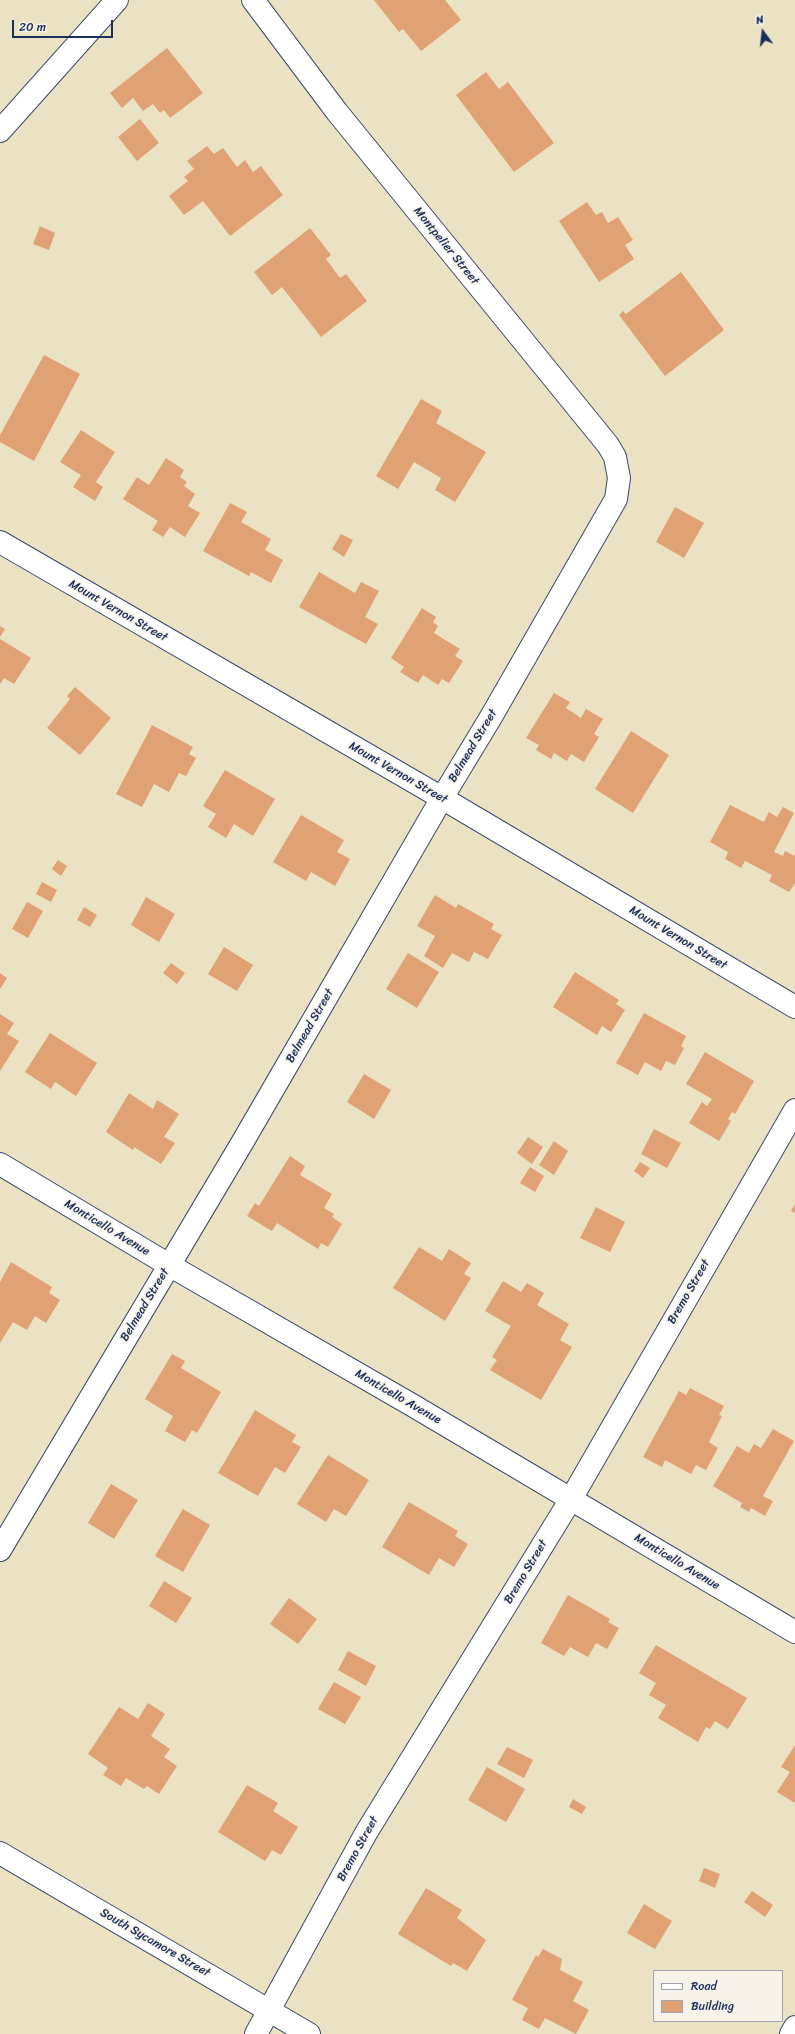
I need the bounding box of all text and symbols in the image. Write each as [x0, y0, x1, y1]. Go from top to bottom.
text: N [754, 10, 766, 30]
scale bar [14, 12, 115, 38]
north arrow [743, 12, 783, 52]
text: 20 m [19, 16, 46, 38]
street label: Montpelier Street [410, 204, 482, 288]
street label: Mount Vernon Street [66, 577, 170, 645]
street label: Belmead Street [445, 707, 501, 785]
street label: Mount Vernon Street [346, 739, 450, 807]
street label: Mount Vernon Street [627, 903, 729, 973]
street label: Belmead Street [283, 987, 337, 1065]
street label: Monticello Avenue [62, 1197, 152, 1259]
street label: Bremo Street [665, 1257, 713, 1327]
street label: Belmead Street [117, 1266, 173, 1344]
street label: Monticello Avenue [352, 1367, 444, 1427]
street label: Monticello Avenue [632, 1531, 722, 1593]
street label: Bremo Street [501, 1537, 551, 1607]
street label: Bremo Street [334, 1814, 382, 1884]
street label: South Sycamore Street [97, 1906, 213, 1980]
legend [653, 1970, 783, 2022]
text: Road [691, 1975, 717, 1997]
text: Building [691, 1995, 734, 2017]

